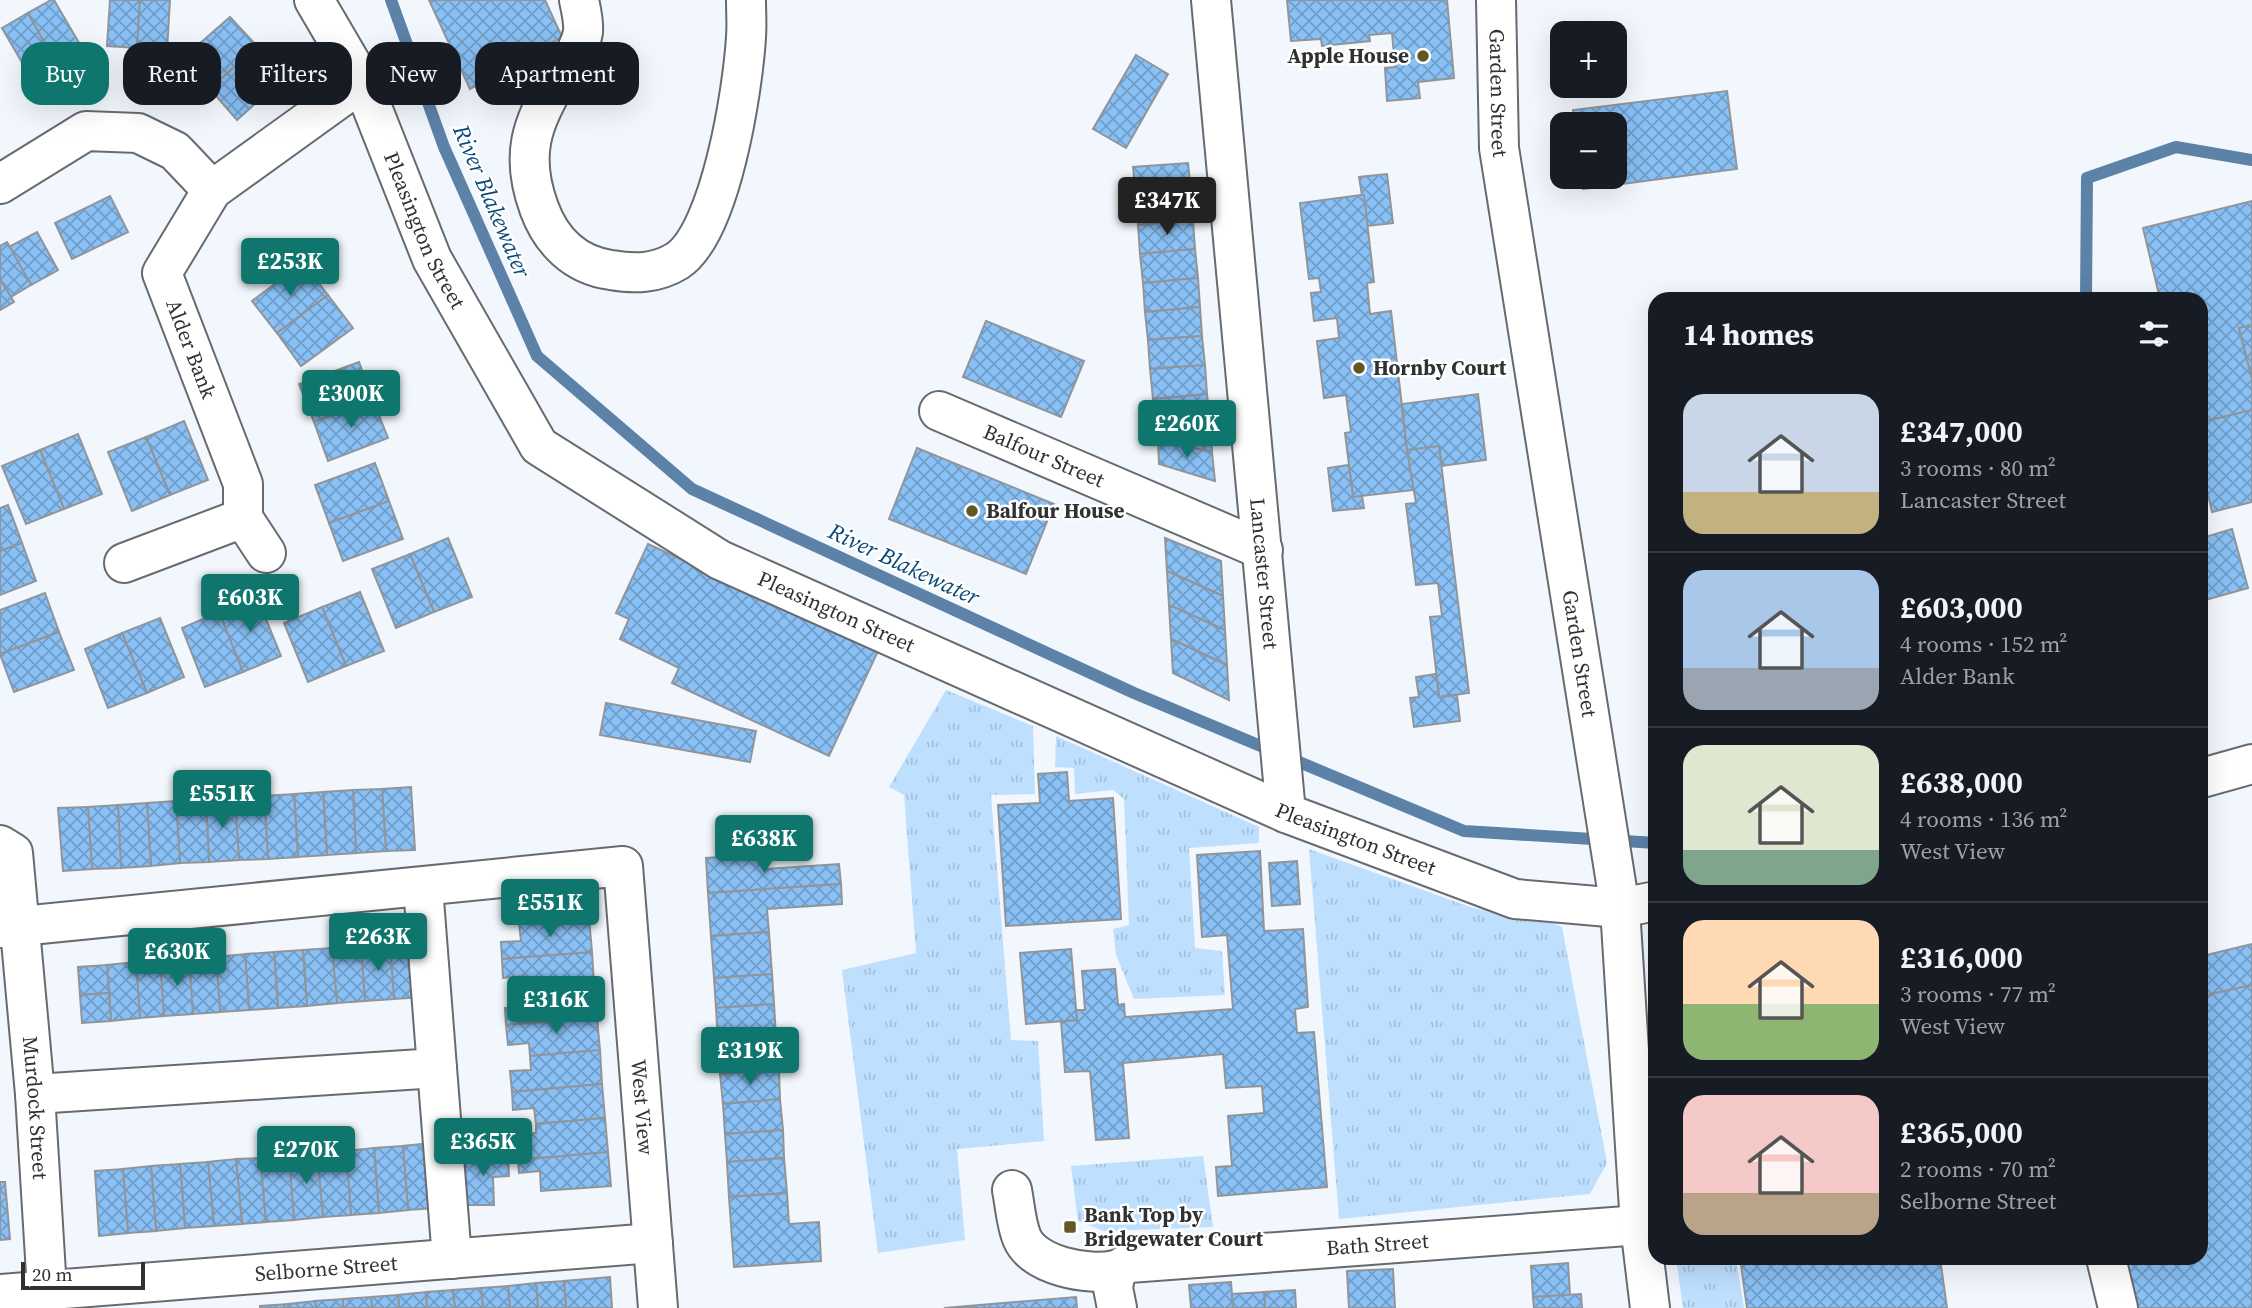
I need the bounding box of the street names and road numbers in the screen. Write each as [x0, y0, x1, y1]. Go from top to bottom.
street label: Garden Street [1483, 29, 1515, 159]
street label: Pleasington Street [377, 148, 473, 314]
street label: Alder Bank [159, 295, 224, 403]
street label: Balfour Street [979, 417, 1109, 494]
street label: Lancaster Street [1243, 497, 1286, 651]
street label: Pleasington Street [753, 564, 920, 659]
street label: Garden Street [1556, 588, 1604, 719]
street label: Pleasington Street [1271, 795, 1440, 882]
street label: Murdock Street [16, 1035, 55, 1180]
street label: West View [624, 1058, 661, 1156]
street label: Bath Street [1325, 1226, 1430, 1262]
street label: Selborne Street [254, 1248, 398, 1288]

